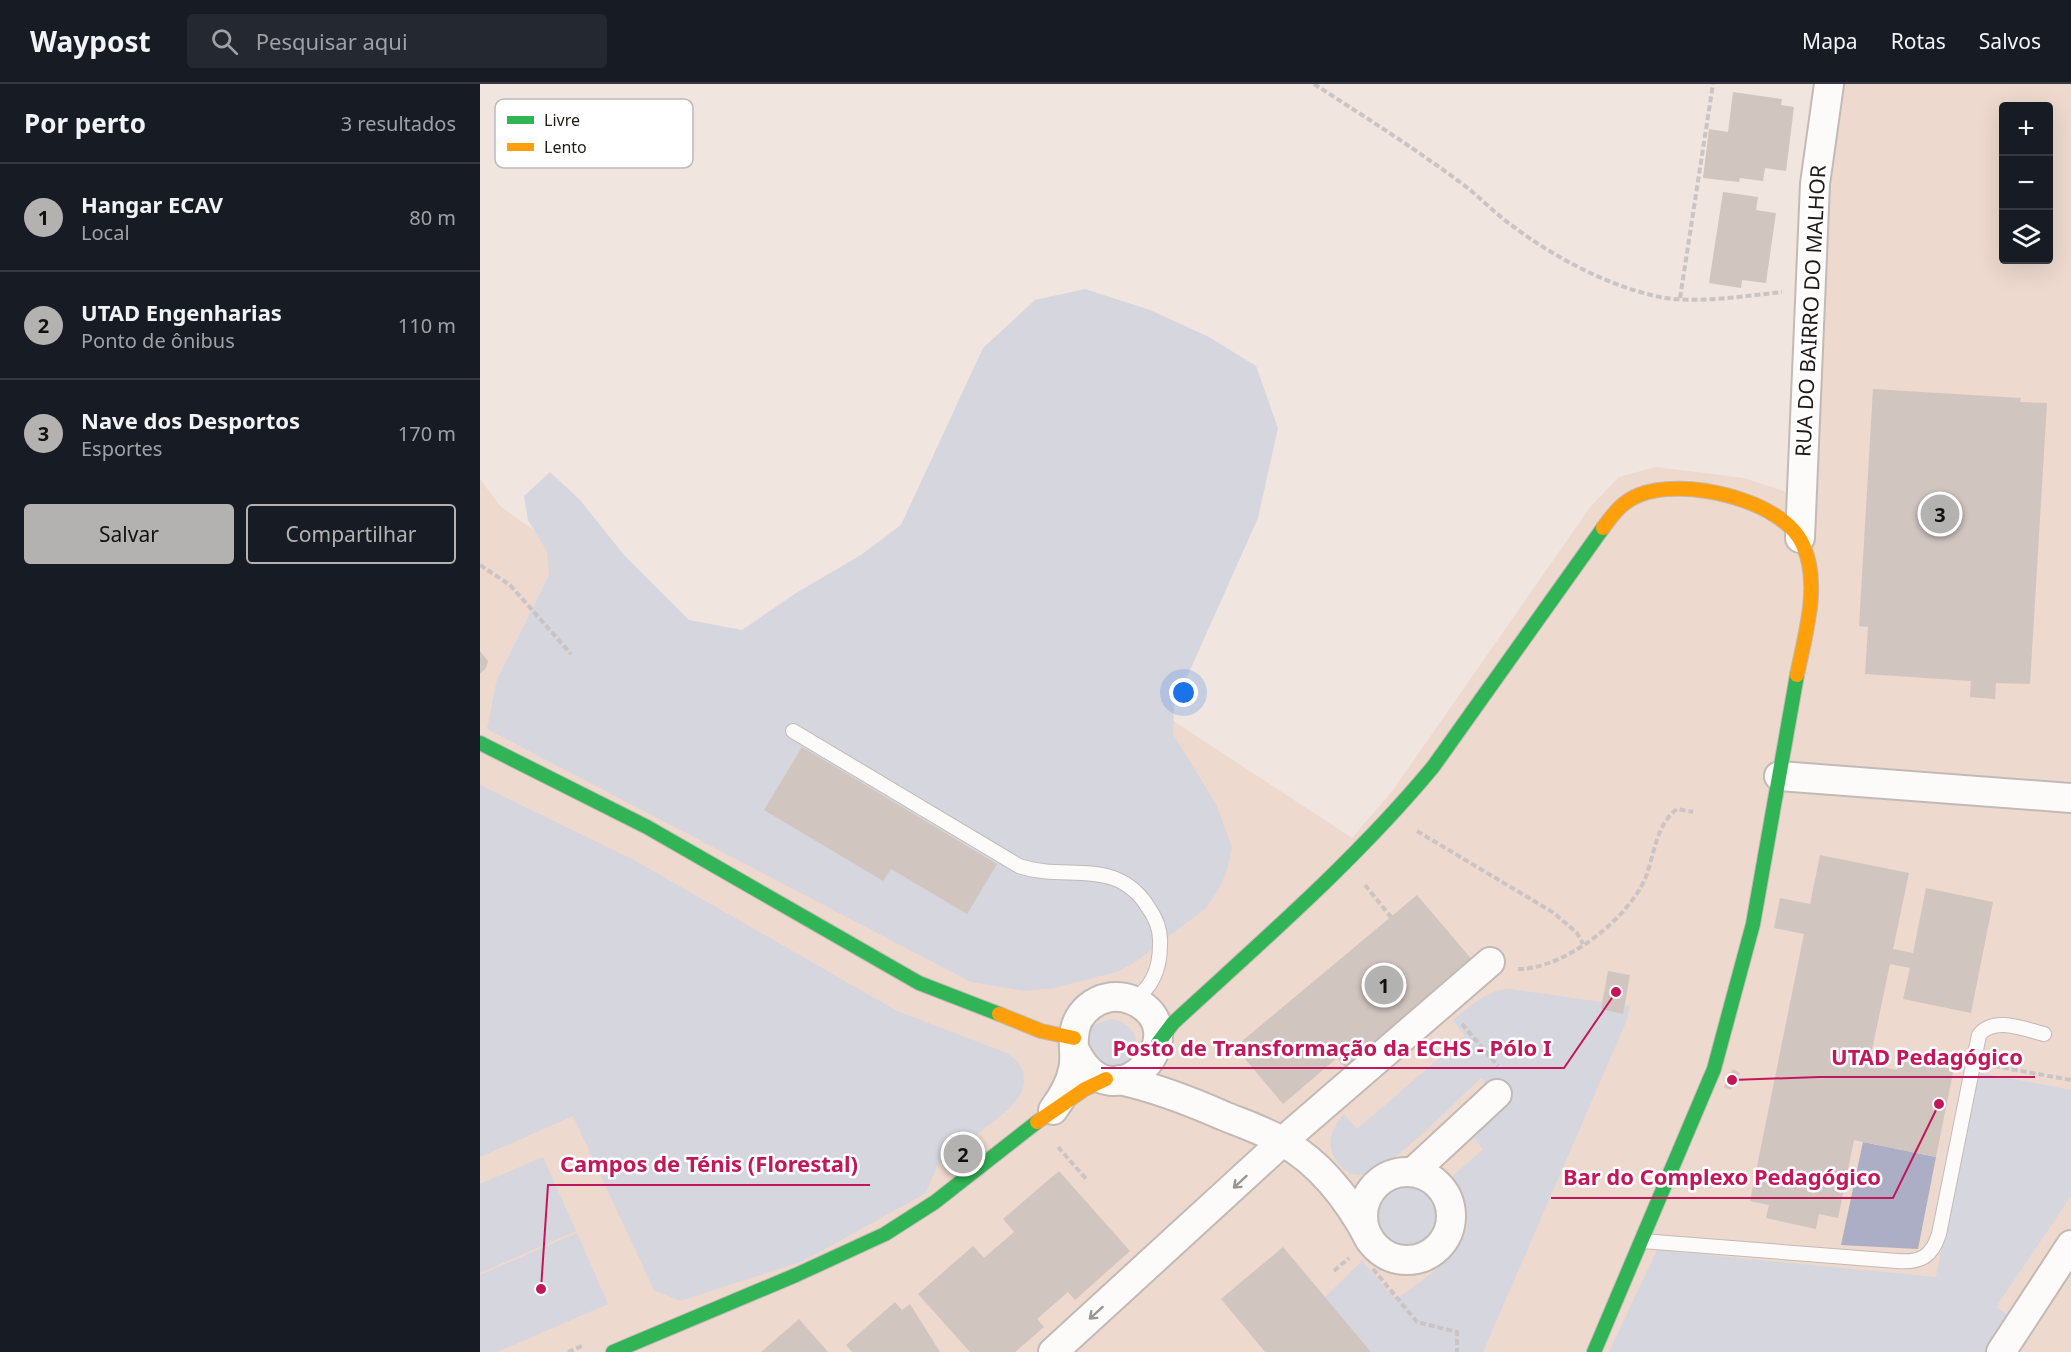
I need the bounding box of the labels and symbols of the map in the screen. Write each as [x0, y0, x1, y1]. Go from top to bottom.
legend [495, 99, 693, 168]
text: Livre [544, 109, 580, 131]
text: Lento [544, 136, 587, 158]
street label: RUA DO BAIRRO DO MALHOR [1788, 164, 1832, 458]
pin: 3 [1920, 492, 1960, 536]
your location [1169, 678, 1198, 707]
pin: 1 [1364, 962, 1404, 1008]
callout: Posto de Transformação da ECHS - Pólo I [1101, 1028, 1564, 1068]
text: Posto de Transformação da ECHS - Pólo I [1112, 1032, 1552, 1062]
callout: UTAD Pedagógico [1819, 1037, 2035, 1077]
text: UTAD Pedagógico [1831, 1041, 2023, 1071]
pin: 2 [944, 1132, 982, 1176]
callout: Campos de Ténis (Florestal) [548, 1145, 870, 1185]
text: Campos de Ténis (Florestal) [560, 1148, 858, 1178]
callout: Bar do Complexo Pedagógico [1551, 1158, 1893, 1198]
text: Bar do Complexo Pedagógico [1563, 1161, 1881, 1191]
one-way arrow [1233, 1174, 1248, 1188]
one-way arrow [1089, 1306, 1104, 1320]

